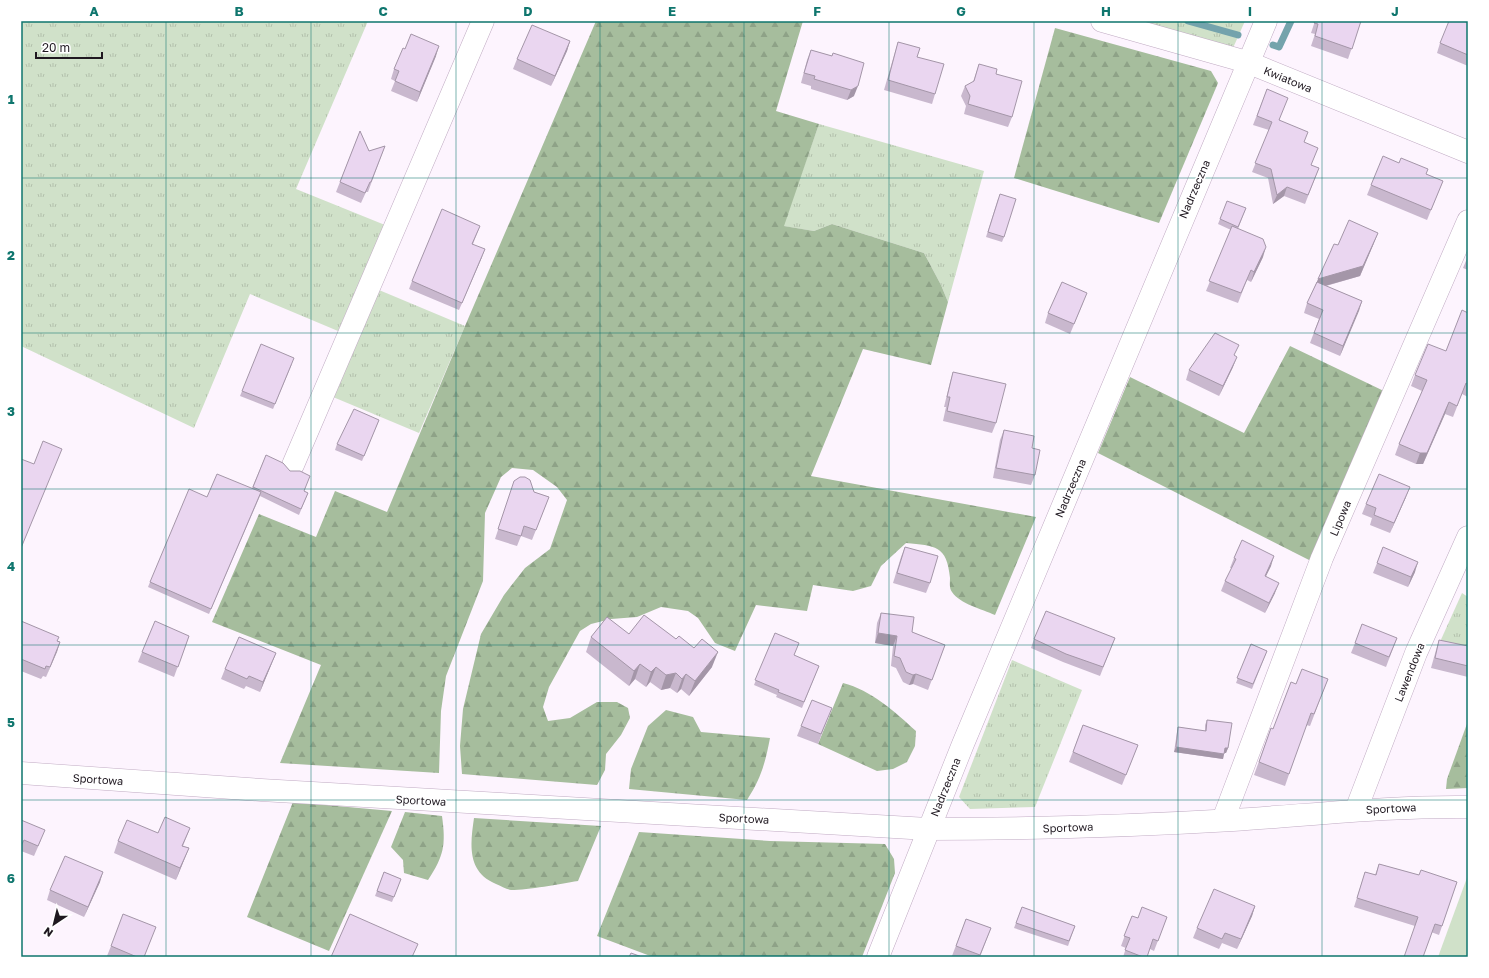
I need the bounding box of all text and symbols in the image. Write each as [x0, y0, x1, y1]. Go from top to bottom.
text: A [89, 3, 99, 19]
text: B [234, 3, 244, 19]
text: C [378, 3, 388, 19]
text: D [523, 3, 533, 19]
text: E [668, 3, 676, 19]
text: F [813, 3, 821, 19]
text: G [956, 3, 966, 19]
text: H [1101, 3, 1111, 19]
text: I [1248, 3, 1252, 19]
text: J [1391, 3, 1399, 19]
scale bar [36, 34, 102, 60]
text: 20 m [42, 40, 70, 55]
street label: Kwiatowa [1262, 63, 1314, 95]
text: 1 [8, 91, 15, 107]
street label: Nadrzeczna [1176, 158, 1212, 220]
text: 2 [7, 247, 15, 263]
text: 3 [7, 403, 15, 419]
street label: Nadrzeczna [1052, 457, 1088, 519]
street label: Lipowa [1327, 498, 1353, 538]
text: 4 [7, 558, 15, 574]
street label: Lawendowa [1391, 641, 1427, 703]
text: 5 [7, 714, 15, 730]
street label: Nadrzeczna [927, 756, 963, 818]
street label: Sportowa [72, 771, 124, 787]
street label: Sportowa [395, 792, 447, 808]
street label: Sportowa [1365, 800, 1417, 816]
street label: Sportowa [718, 810, 770, 826]
street label: Sportowa [1042, 820, 1094, 834]
text: 6 [7, 870, 15, 886]
north arrow [34, 904, 74, 944]
text: N [41, 925, 55, 940]

